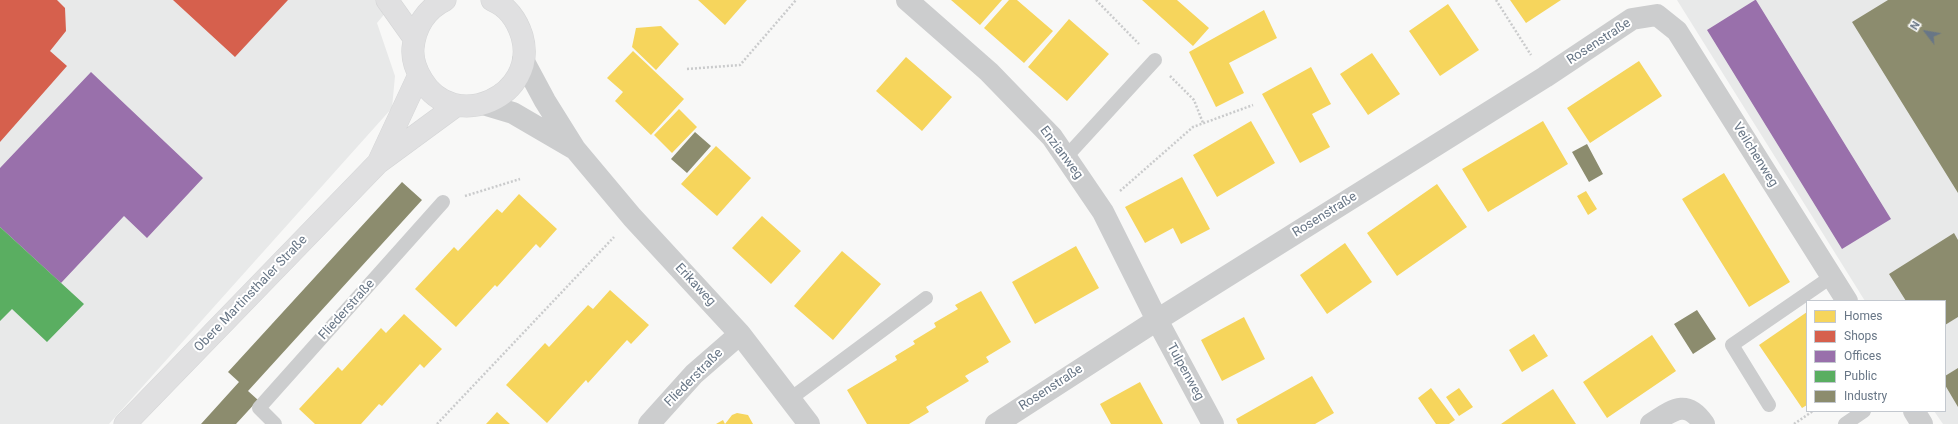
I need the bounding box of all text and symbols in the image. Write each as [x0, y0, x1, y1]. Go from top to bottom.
north arrow [1906, 12, 1946, 52]
street label: Rosenstraße [1564, 16, 1634, 68]
text: N [1908, 19, 1923, 32]
street label: Veilchenweg [1729, 120, 1781, 190]
street label: Enzianweg [1036, 123, 1086, 183]
street label: Rosenstraße [1290, 189, 1360, 241]
street label: Obere Martinsthaler Straße [191, 232, 311, 356]
street label: Erikaweg [671, 260, 719, 310]
street label: Fliederstraße [316, 277, 378, 343]
legend [1806, 300, 1946, 412]
text: Homes [1844, 309, 1882, 323]
text: Shops [1844, 329, 1878, 343]
street label: Tulpenweg [1163, 341, 1207, 403]
street label: Fliederstraße [662, 346, 726, 410]
text: Offices [1844, 349, 1881, 363]
street label: Rosenstraße [1016, 362, 1086, 414]
text: Public [1844, 369, 1877, 383]
text: Industry [1844, 389, 1887, 403]

